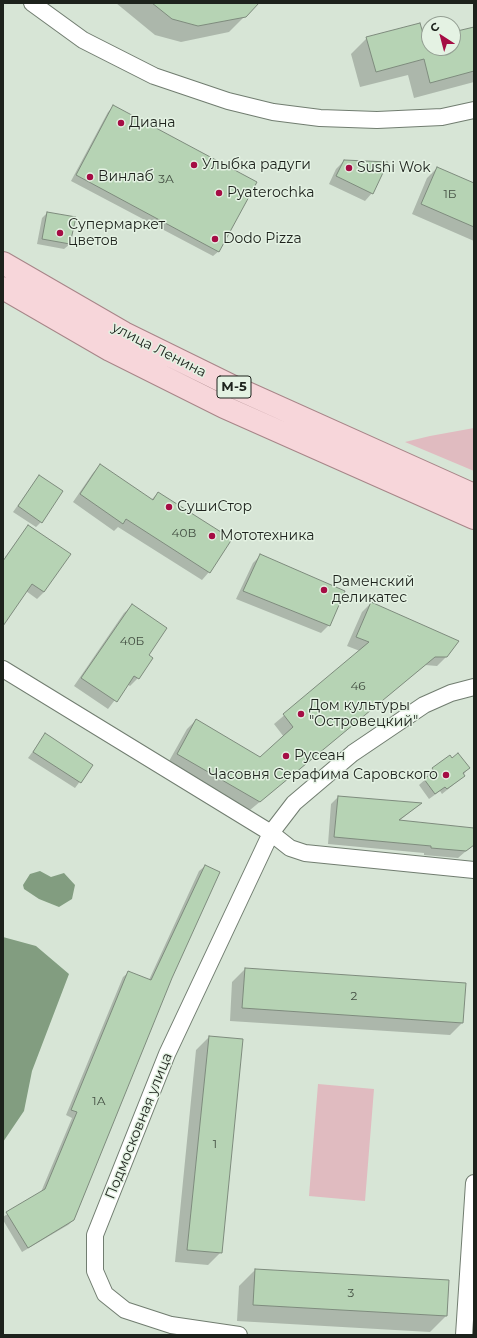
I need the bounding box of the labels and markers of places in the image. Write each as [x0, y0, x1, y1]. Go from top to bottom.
place label: Диана [129, 115, 176, 131]
marker: Диана [116, 118, 126, 128]
place label: Улыбка радуги [202, 157, 311, 173]
marker: Улыбка радуги [189, 160, 199, 170]
place label: Sushi Wok [357, 160, 431, 176]
marker: Sushi Wok [344, 163, 354, 173]
place label: Винлаб [98, 169, 154, 185]
marker: Винлаб [85, 172, 95, 182]
place label: Pyaterochka [227, 185, 314, 201]
marker: Pyaterochka [214, 188, 224, 198]
place label: Супермаркет цветов [68, 217, 165, 250]
marker: Супермаркет цветов [55, 228, 65, 238]
place label: Dodo Pizza [223, 231, 302, 247]
marker: Dodo Pizza [210, 234, 220, 244]
place label: СушиСтор [177, 499, 252, 515]
marker: СушиСтор [164, 502, 174, 512]
place label: Мототехника [220, 528, 314, 544]
marker: Мототехника [207, 531, 217, 541]
place label: Раменский деликатес [332, 574, 414, 606]
marker: Раменский деликатес [319, 585, 329, 595]
place label: Дом культуры "Островецкий" [309, 698, 418, 730]
marker: Дом культуры "Островецкий" [296, 709, 306, 719]
place label: Русеан [294, 748, 345, 764]
marker: Русеан [281, 751, 291, 761]
place label: Часовня Серафима Саровского [208, 767, 438, 783]
marker: Часовня Серафима Саровского [441, 770, 451, 780]

